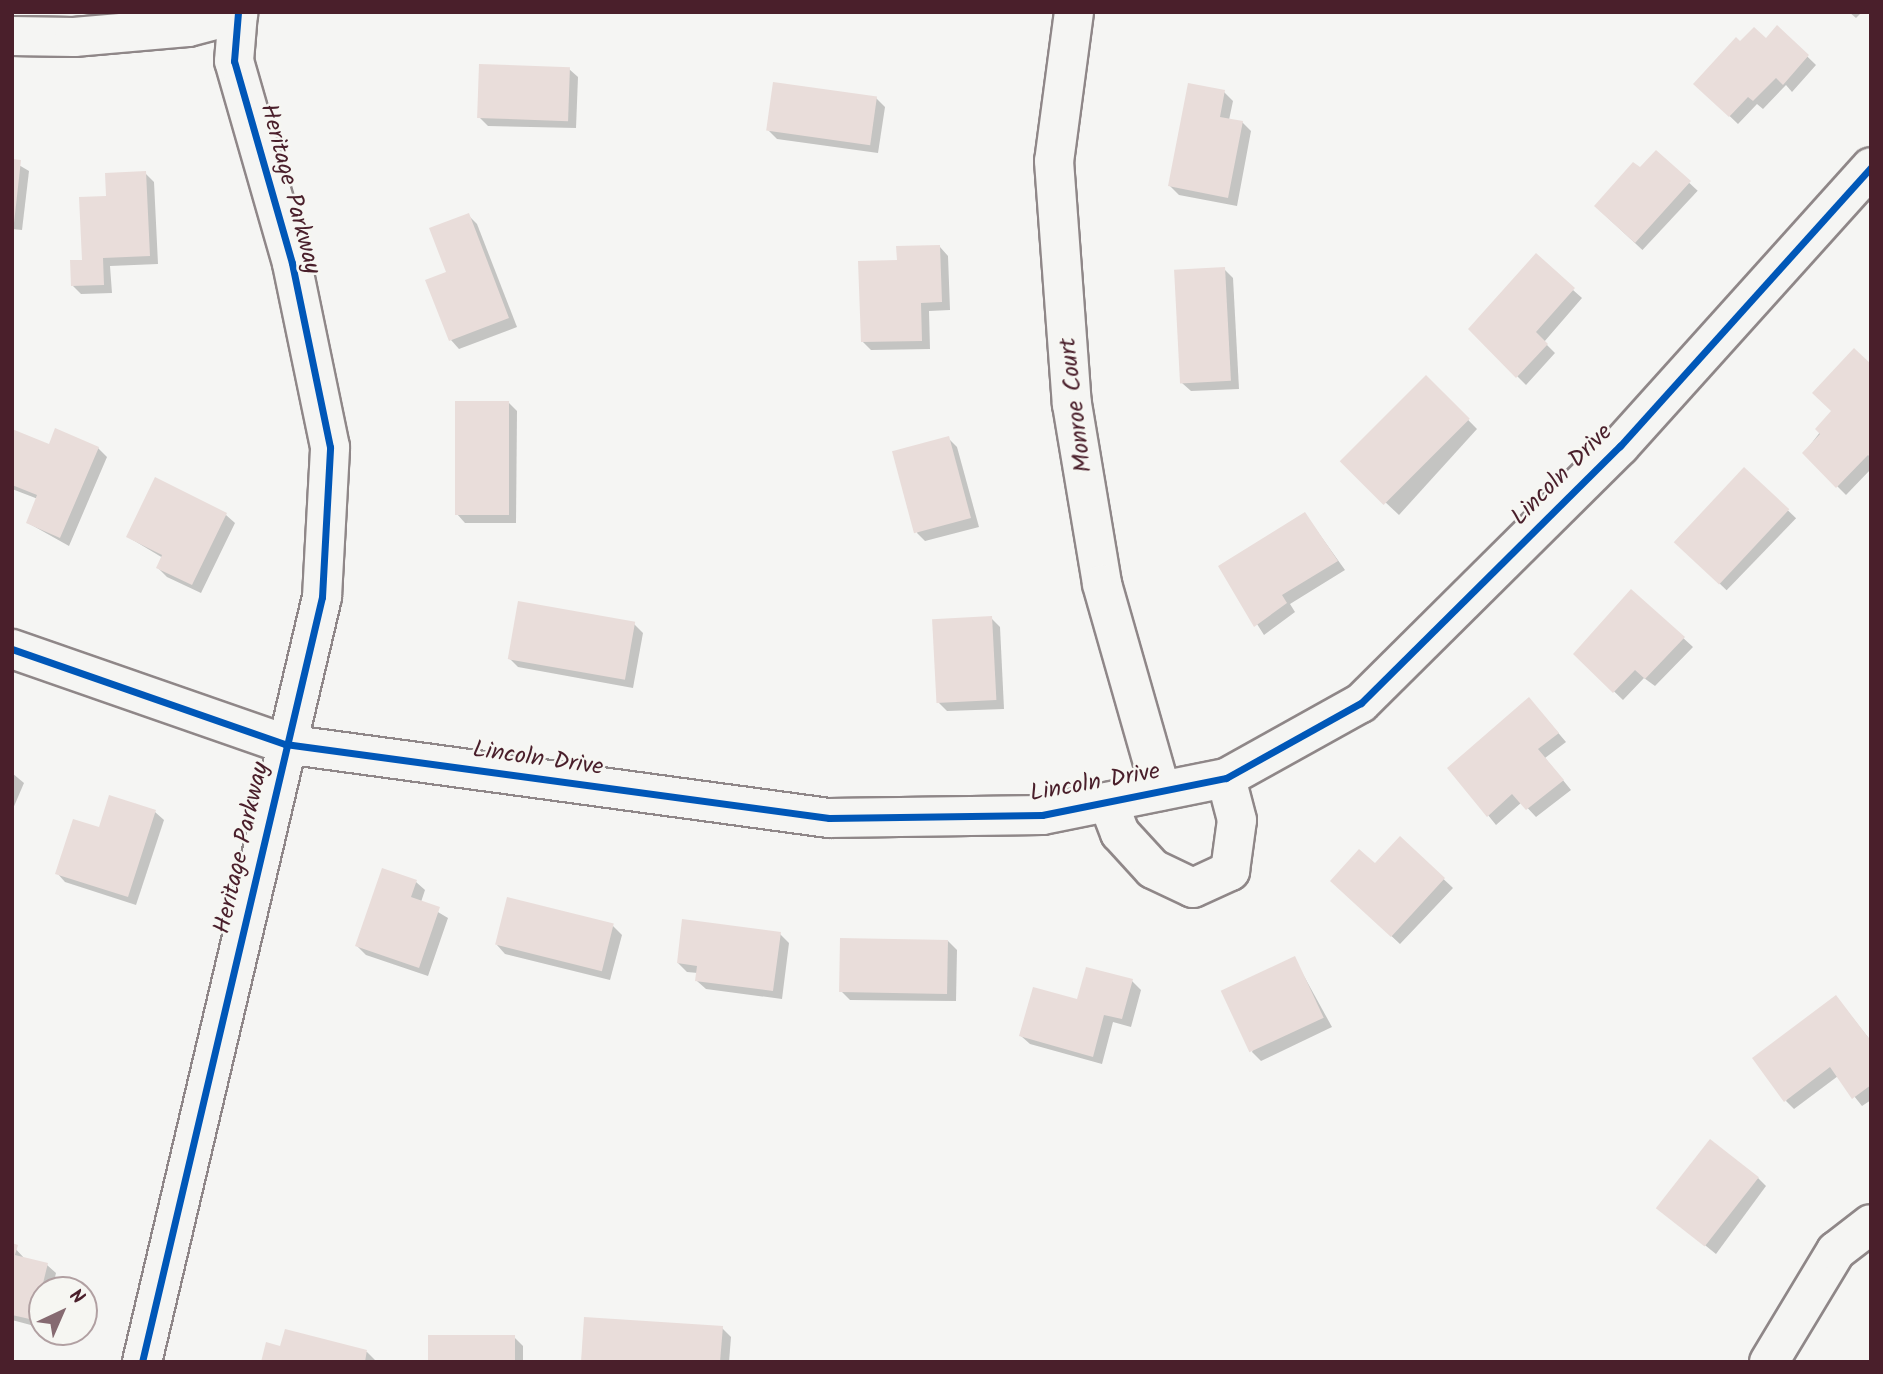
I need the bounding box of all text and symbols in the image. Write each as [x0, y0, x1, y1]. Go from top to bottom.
street label: Heritage Parkway [253, 101, 327, 277]
street label: Monroe Court [1053, 336, 1099, 474]
street label: Lincoln Drive [1505, 418, 1619, 532]
street label: Lincoln Drive [471, 736, 605, 782]
street label: Lincoln Drive [1028, 757, 1162, 809]
street label: Heritage Parkway [208, 759, 276, 937]
north arrow [28, 1276, 98, 1346]
text: N [61, 1282, 91, 1312]

